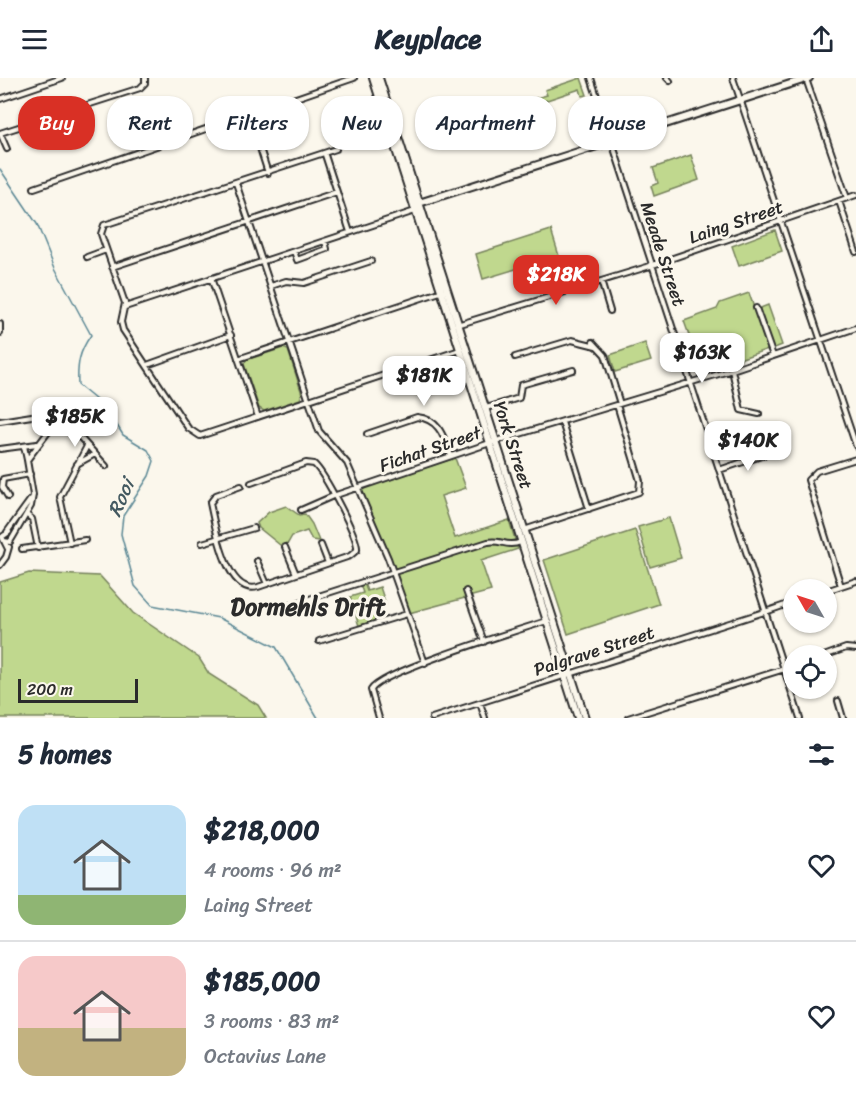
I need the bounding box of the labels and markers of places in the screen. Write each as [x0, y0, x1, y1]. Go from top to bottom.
pin: $218K [514, 255, 598, 306]
pin: $163K [660, 333, 744, 384]
pin: $181K [382, 356, 466, 407]
pin: $185K [33, 397, 117, 448]
pin: $140K [706, 421, 790, 472]

